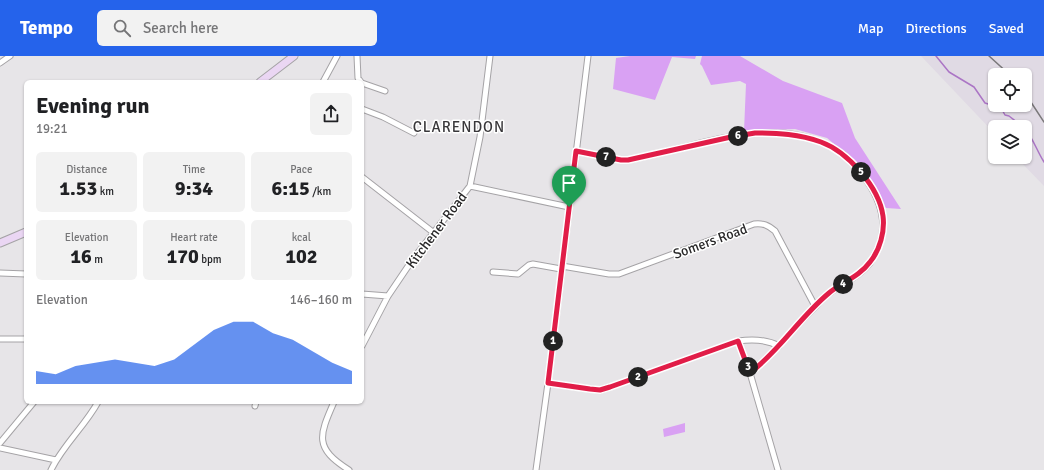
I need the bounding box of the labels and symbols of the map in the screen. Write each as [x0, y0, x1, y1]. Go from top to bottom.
district label: CLARENDON [413, 118, 505, 136]
pin: 6 [728, 126, 748, 146]
pin: 7 [596, 147, 616, 167]
pin: 5 [851, 162, 871, 182]
pin [552, 166, 586, 207]
street label: Kitchener Road [402, 189, 471, 272]
street label: Somers Road [671, 220, 750, 263]
pin: 4 [833, 274, 853, 294]
pin: 1 [543, 331, 563, 351]
pin: 3 [738, 357, 758, 377]
pin: 2 [628, 367, 648, 387]

